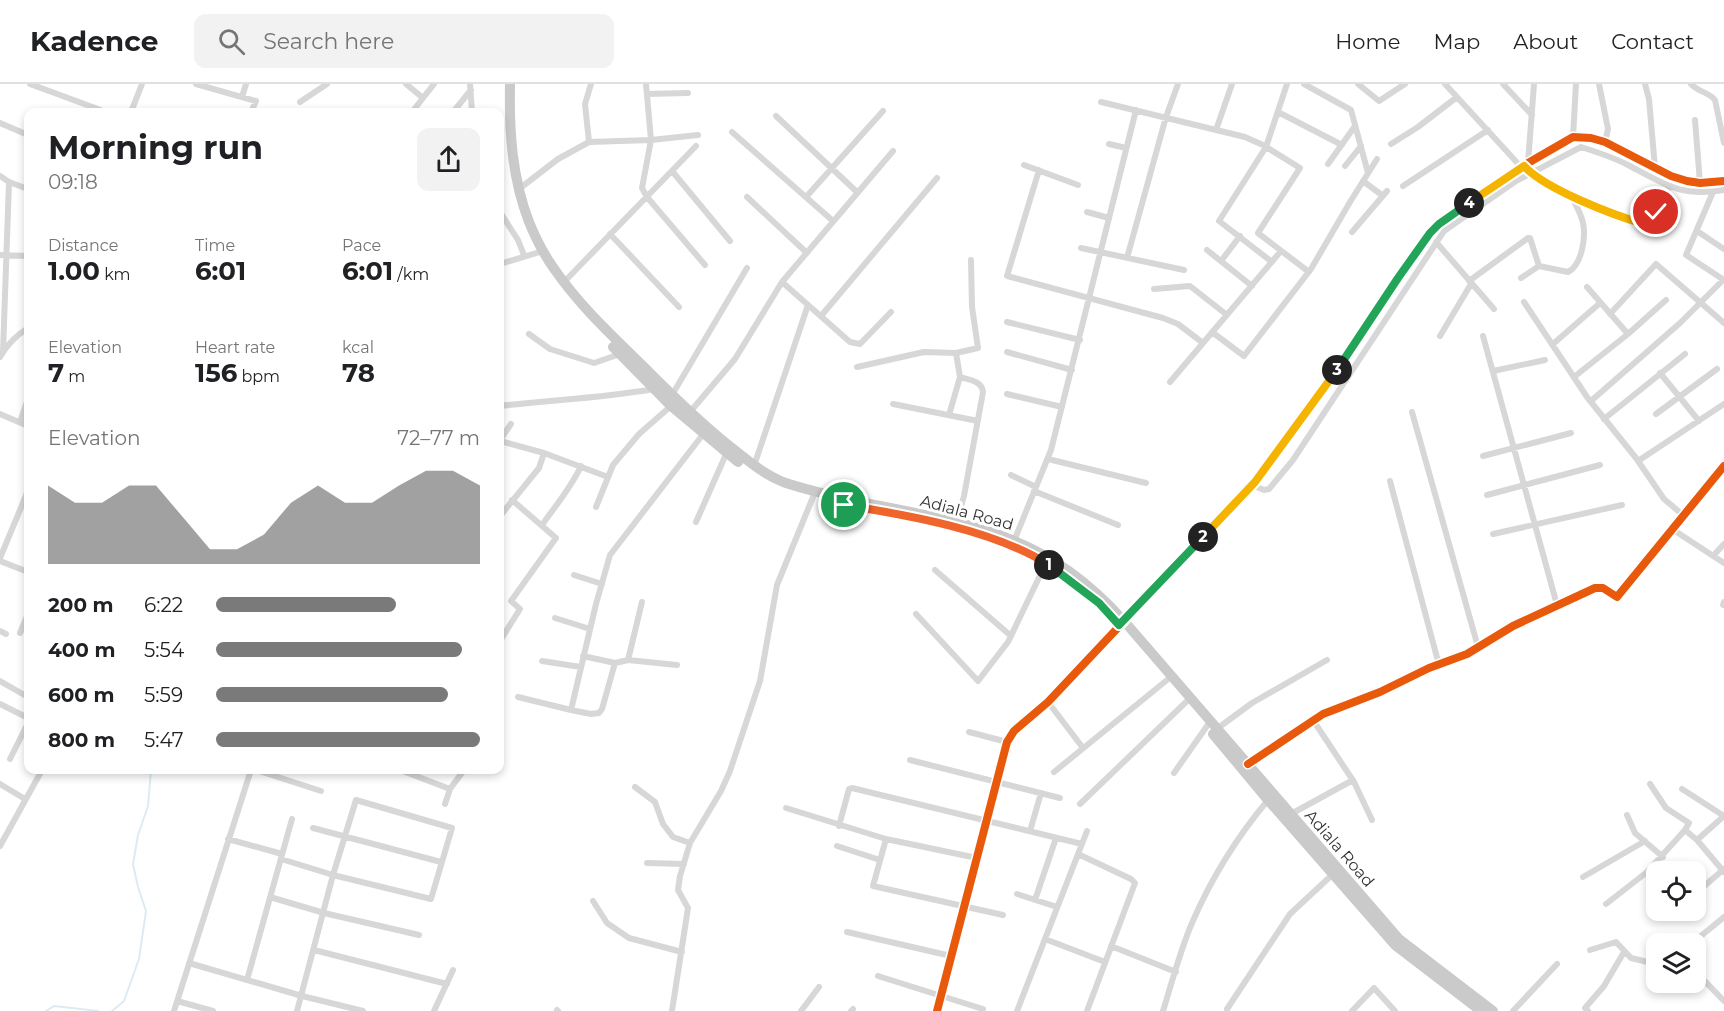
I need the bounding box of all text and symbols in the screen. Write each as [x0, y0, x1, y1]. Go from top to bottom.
search box [194, 14, 614, 68]
text: Kadence [30, 24, 158, 58]
icon: search [215, 25, 248, 58]
text: Search here [263, 28, 394, 55]
text: Home [1335, 29, 1400, 54]
text: Map [1433, 29, 1480, 54]
text: About [1513, 29, 1578, 54]
text: Contact [1611, 29, 1694, 54]
text: Morning run [48, 127, 263, 167]
button: share [417, 128, 480, 191]
text: 09:18 [48, 170, 98, 194]
pin [1630, 186, 1681, 237]
pin: 4 [1454, 188, 1484, 218]
text: 4 [1463, 193, 1475, 212]
icon: check [1639, 195, 1672, 228]
text: Distance [48, 236, 118, 255]
text: Time [195, 236, 235, 255]
text: Pace [342, 236, 381, 255]
text: 1.00 [48, 255, 100, 287]
text: 6:01 [195, 255, 246, 287]
text: 6:01 [342, 255, 393, 287]
text: km [100, 265, 131, 284]
text: /km [393, 265, 429, 284]
text: Elevation [48, 338, 122, 357]
text: Heart rate [195, 338, 275, 357]
text: kcal [342, 338, 374, 357]
pin: 3 [1322, 355, 1352, 385]
text: 7 [48, 357, 64, 389]
text: 156 [195, 357, 237, 389]
text: 78 [342, 357, 375, 389]
text: 3 [1332, 360, 1342, 379]
text: m [64, 367, 85, 386]
text: bpm [237, 367, 280, 386]
text: Elevation [48, 426, 140, 450]
text: 72–77 m [397, 426, 480, 450]
pin [818, 479, 869, 530]
icon: arrive [827, 488, 860, 521]
street label: Adiala Road [918, 491, 1016, 534]
pin: 2 [1188, 522, 1218, 552]
text: 2 [1198, 527, 1208, 546]
pin: 1 [1034, 550, 1064, 580]
text: 1 [1046, 555, 1052, 574]
text: 200 m [48, 593, 114, 617]
text: 6:22 [144, 593, 183, 617]
text: 400 m [48, 638, 116, 662]
text: 5:54 [144, 638, 184, 662]
text: 600 m [48, 683, 115, 707]
text: 5:59 [144, 683, 183, 707]
text: 800 m [48, 728, 115, 752]
text: 5:47 [144, 728, 184, 752]
street label: Adiala Road [1301, 806, 1378, 891]
map controls [1646, 861, 1706, 993]
button: locate [1646, 861, 1706, 921]
button: layers [1646, 933, 1706, 993]

